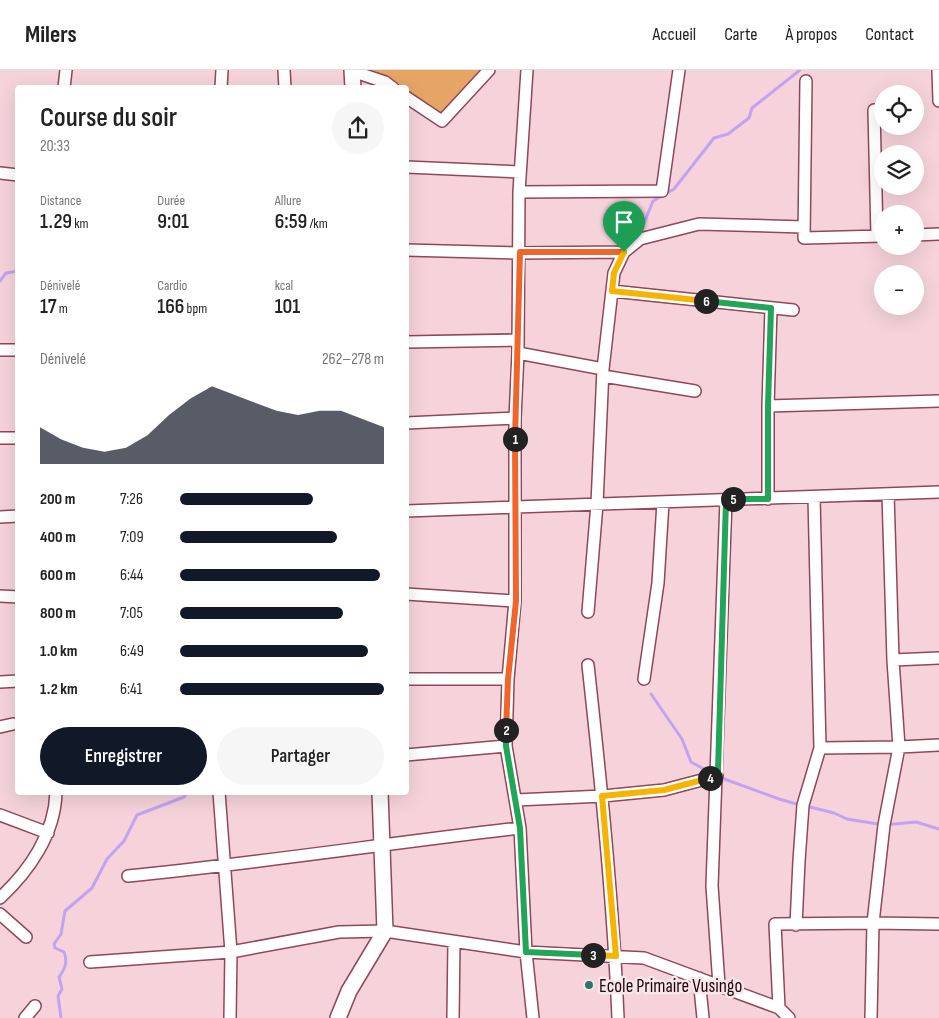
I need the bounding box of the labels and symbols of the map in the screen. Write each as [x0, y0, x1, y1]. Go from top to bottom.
pin [603, 201, 645, 252]
pin: 6 [694, 288, 718, 314]
pin: 1 [502, 426, 528, 452]
pin: 5 [720, 486, 746, 512]
pin: 2 [494, 718, 518, 742]
pin: 4 [698, 766, 722, 790]
pin: 3 [580, 942, 606, 968]
place label: Ecole Primaire Vusingo [599, 975, 742, 998]
marker: Ecole Primaire Vusingo [583, 979, 595, 991]

